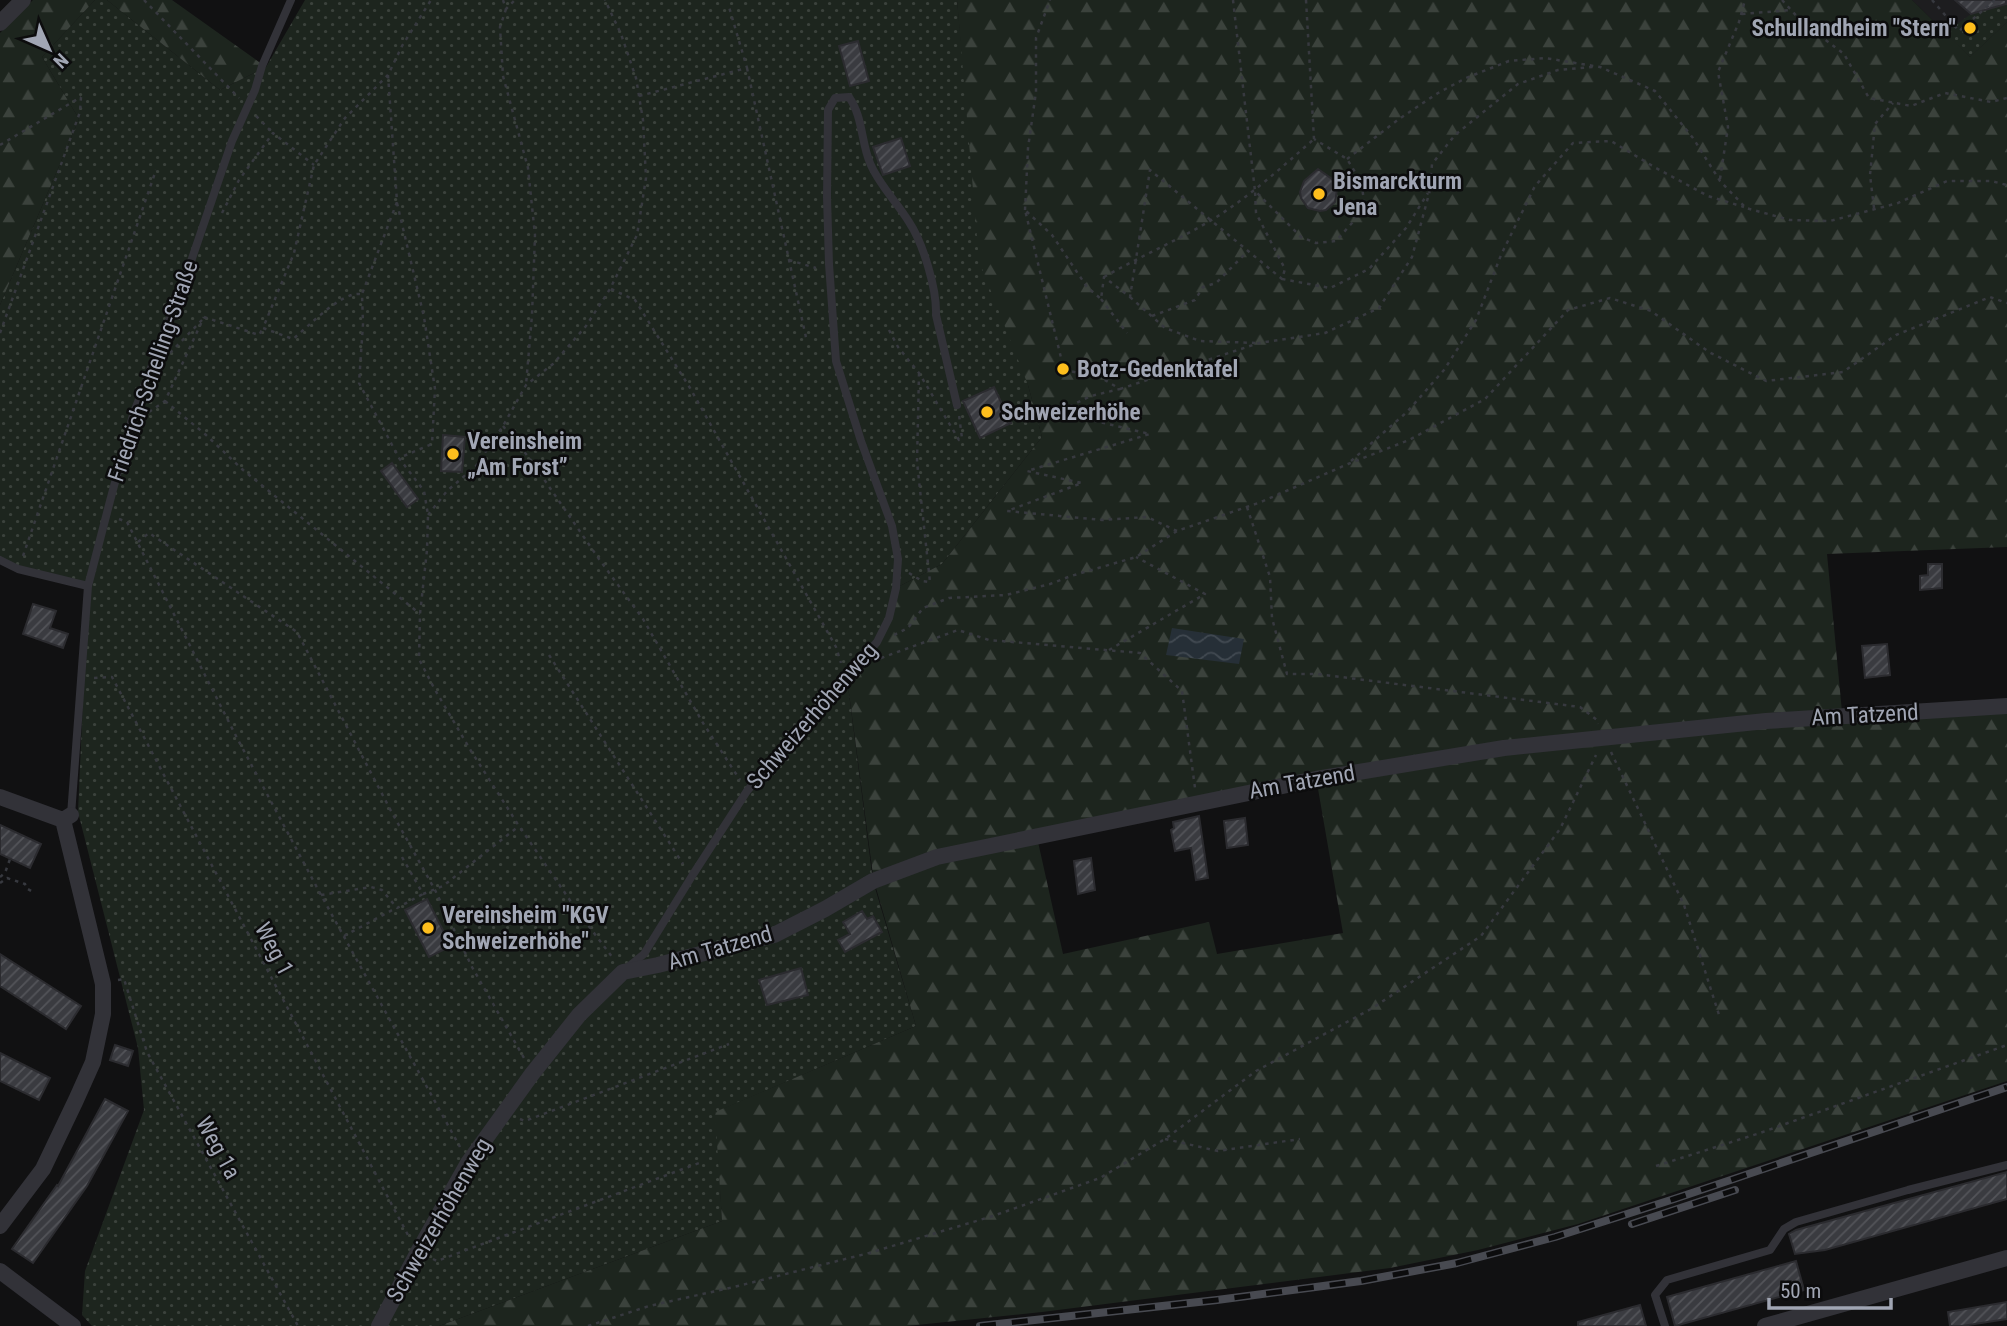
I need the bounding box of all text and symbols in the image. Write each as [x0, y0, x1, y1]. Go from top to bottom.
north arrow [14, 14, 84, 84]
place label: Schullandheim "Stern" [1752, 15, 1956, 42]
marker: Schullandheim "Stern" [1962, 20, 1978, 36]
text: N [48, 48, 73, 73]
place label: Bismarckturm Jena [1333, 168, 1462, 221]
marker: Bismarckturm Jena [1311, 186, 1327, 202]
street label: Friedrich-Schelling-Straße [102, 257, 204, 485]
place label: Botz-Gedenktafel [1077, 356, 1238, 383]
marker: Botz-Gedenktafel [1055, 361, 1071, 377]
place label: Schweizerhöhe [1001, 399, 1141, 426]
marker: Schweizerhöhe [979, 404, 995, 420]
place label: Vereinsheim „Am Forst” [467, 428, 582, 481]
marker: Vereinsheim „Am Forst” [445, 446, 461, 462]
street label: Schweizerhöhenweg [741, 637, 883, 795]
street label: Am Tatzend [1811, 699, 1919, 731]
street label: Am Tatzend [1247, 759, 1357, 805]
place label: Vereinsheim "KGV Schweizerhöhe" [442, 902, 609, 955]
street label: Weg 1 [249, 918, 299, 980]
marker: Vereinsheim "KGV Schweizerhöhe" [420, 920, 436, 936]
street label: Am Tatzend [665, 920, 775, 976]
street label: Weg 1a [190, 1112, 246, 1184]
street label: Schweizerhöhenweg [381, 1133, 497, 1307]
scale bar [1769, 1266, 1892, 1310]
text: 50 m [1780, 1279, 1821, 1303]

